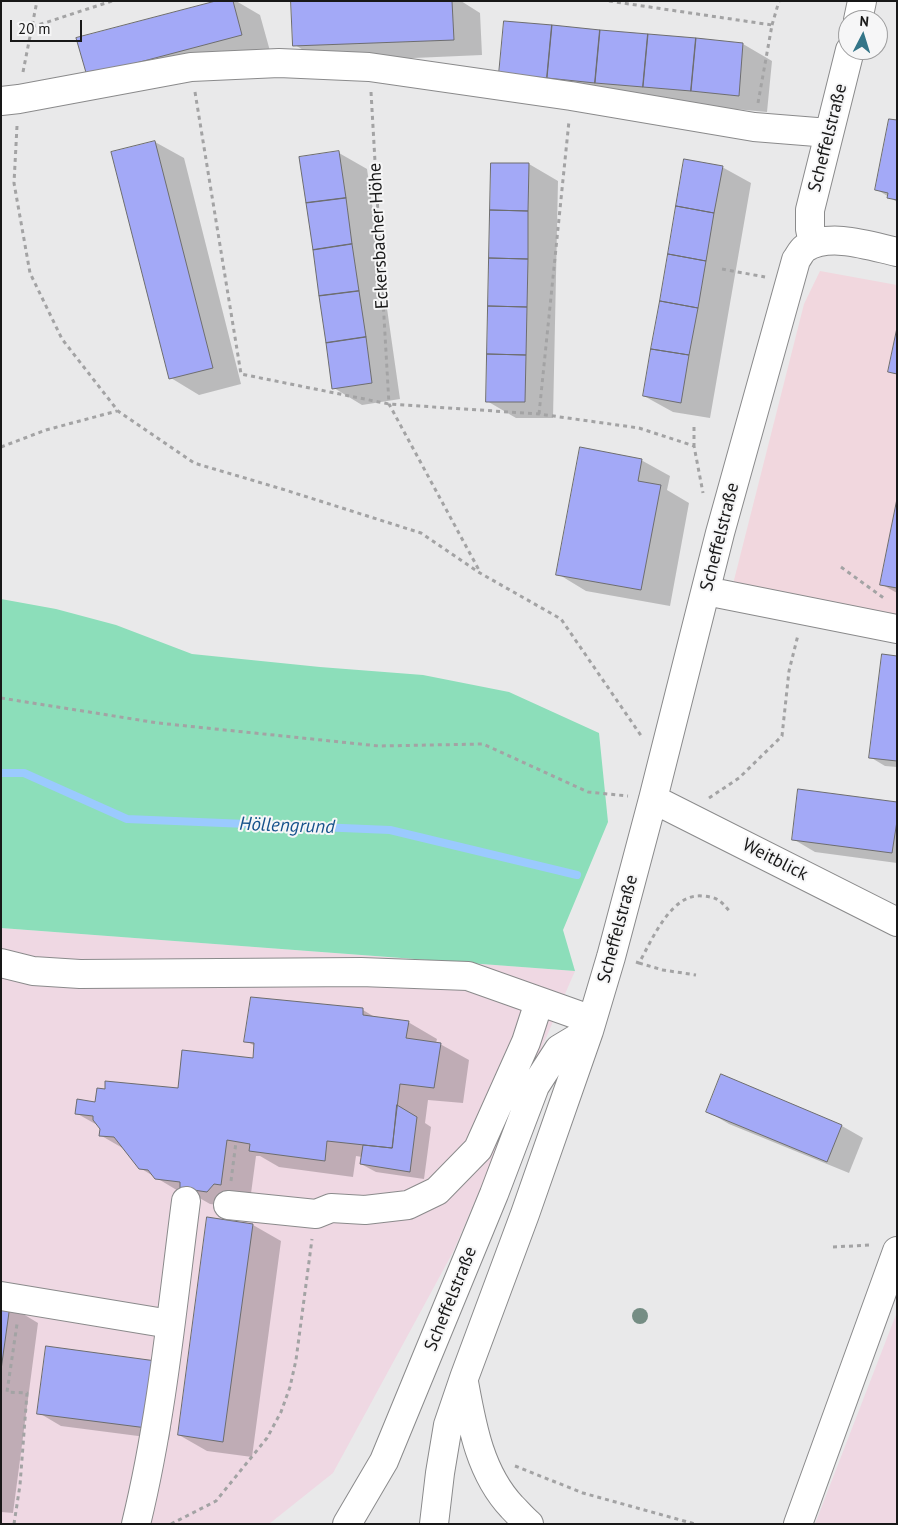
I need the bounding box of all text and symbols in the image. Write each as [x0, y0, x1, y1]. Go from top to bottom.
scale bar [12, 10, 85, 42]
north arrow [838, 10, 888, 60]
text: N [859, 12, 870, 30]
text: 20 m [18, 19, 51, 38]
street label: Scheffelstraße [804, 82, 852, 194]
street label: Eckersbacher Höhe [364, 162, 394, 310]
street label: Scheffelstraße [696, 481, 744, 593]
water label: Höllengrund [239, 813, 335, 839]
street label: Weitblick [739, 834, 811, 886]
street label: Scheffelstraße [593, 873, 643, 985]
street label: Scheffelstraße [420, 1244, 482, 1354]

